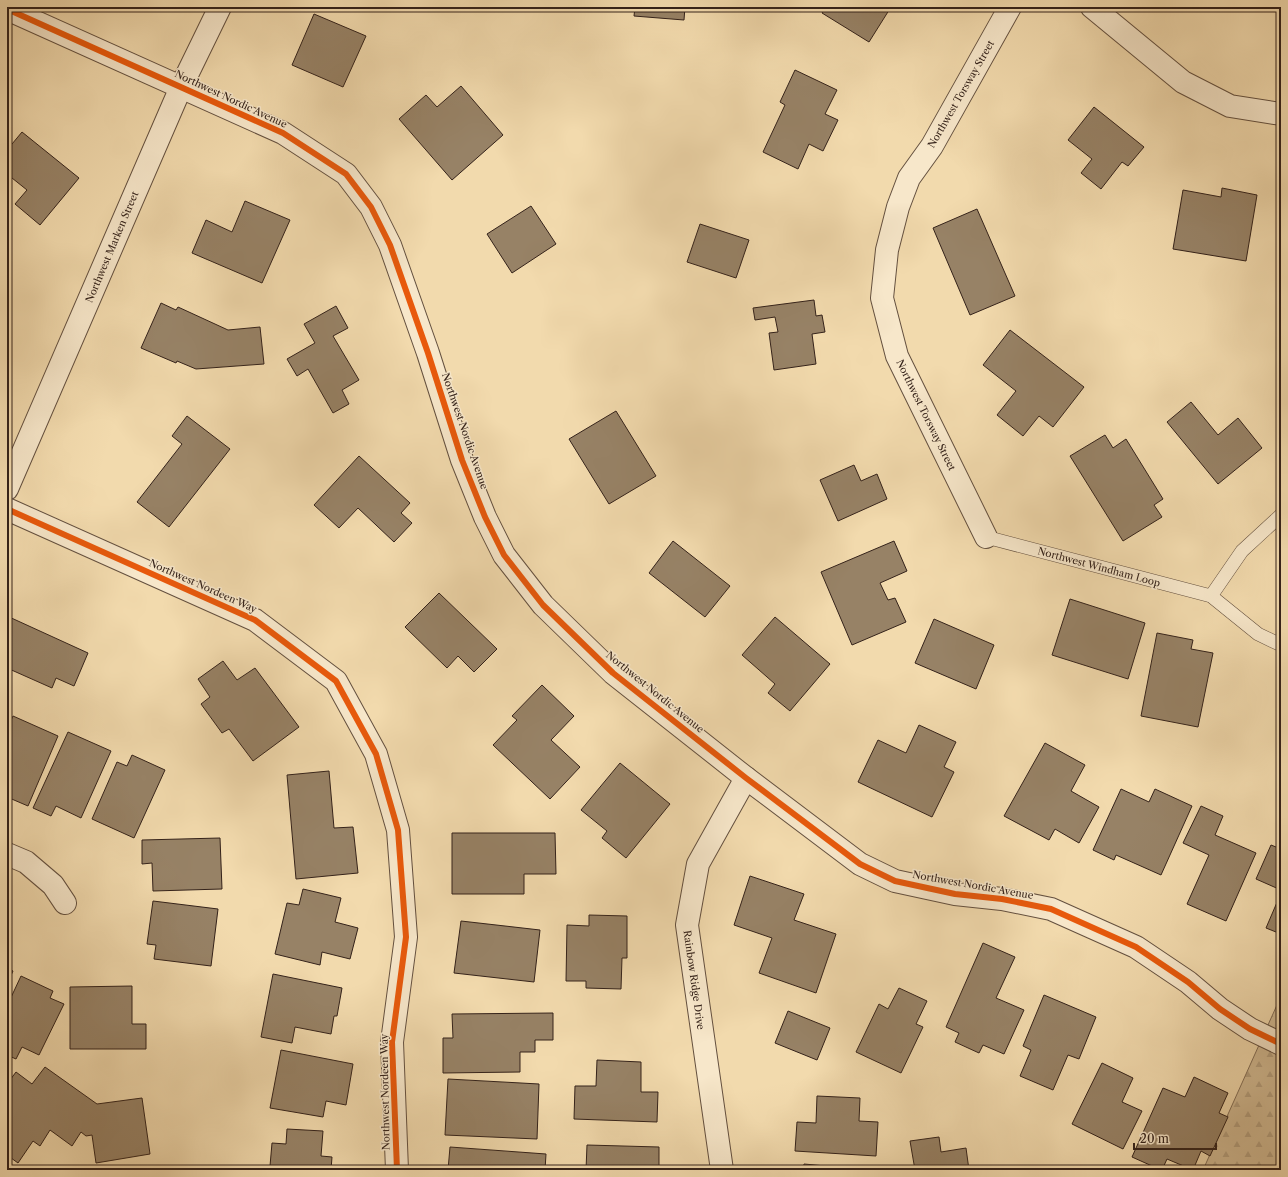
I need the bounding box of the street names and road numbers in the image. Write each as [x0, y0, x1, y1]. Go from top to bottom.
street label: Northwest Torsway Street [925, 37, 997, 150]
street label: Northwest Nordic Avenue [173, 67, 290, 131]
street label: Northwest Marken Street [83, 189, 142, 305]
street label: Northwest Torsway Street [893, 357, 959, 473]
street label: Northwest Nordic Avenue [439, 371, 491, 491]
street label: Northwest Windham Loop [1036, 544, 1162, 590]
street label: Northwest Nordeen Way [147, 556, 259, 616]
street label: Northwest Nordic Avenue [603, 648, 707, 736]
street label: Northwest Nordic Avenue [912, 868, 1035, 902]
street label: Rainbow Ridge Drive [681, 929, 707, 1031]
street label: Northwest Nordeen Way [377, 1033, 393, 1150]

